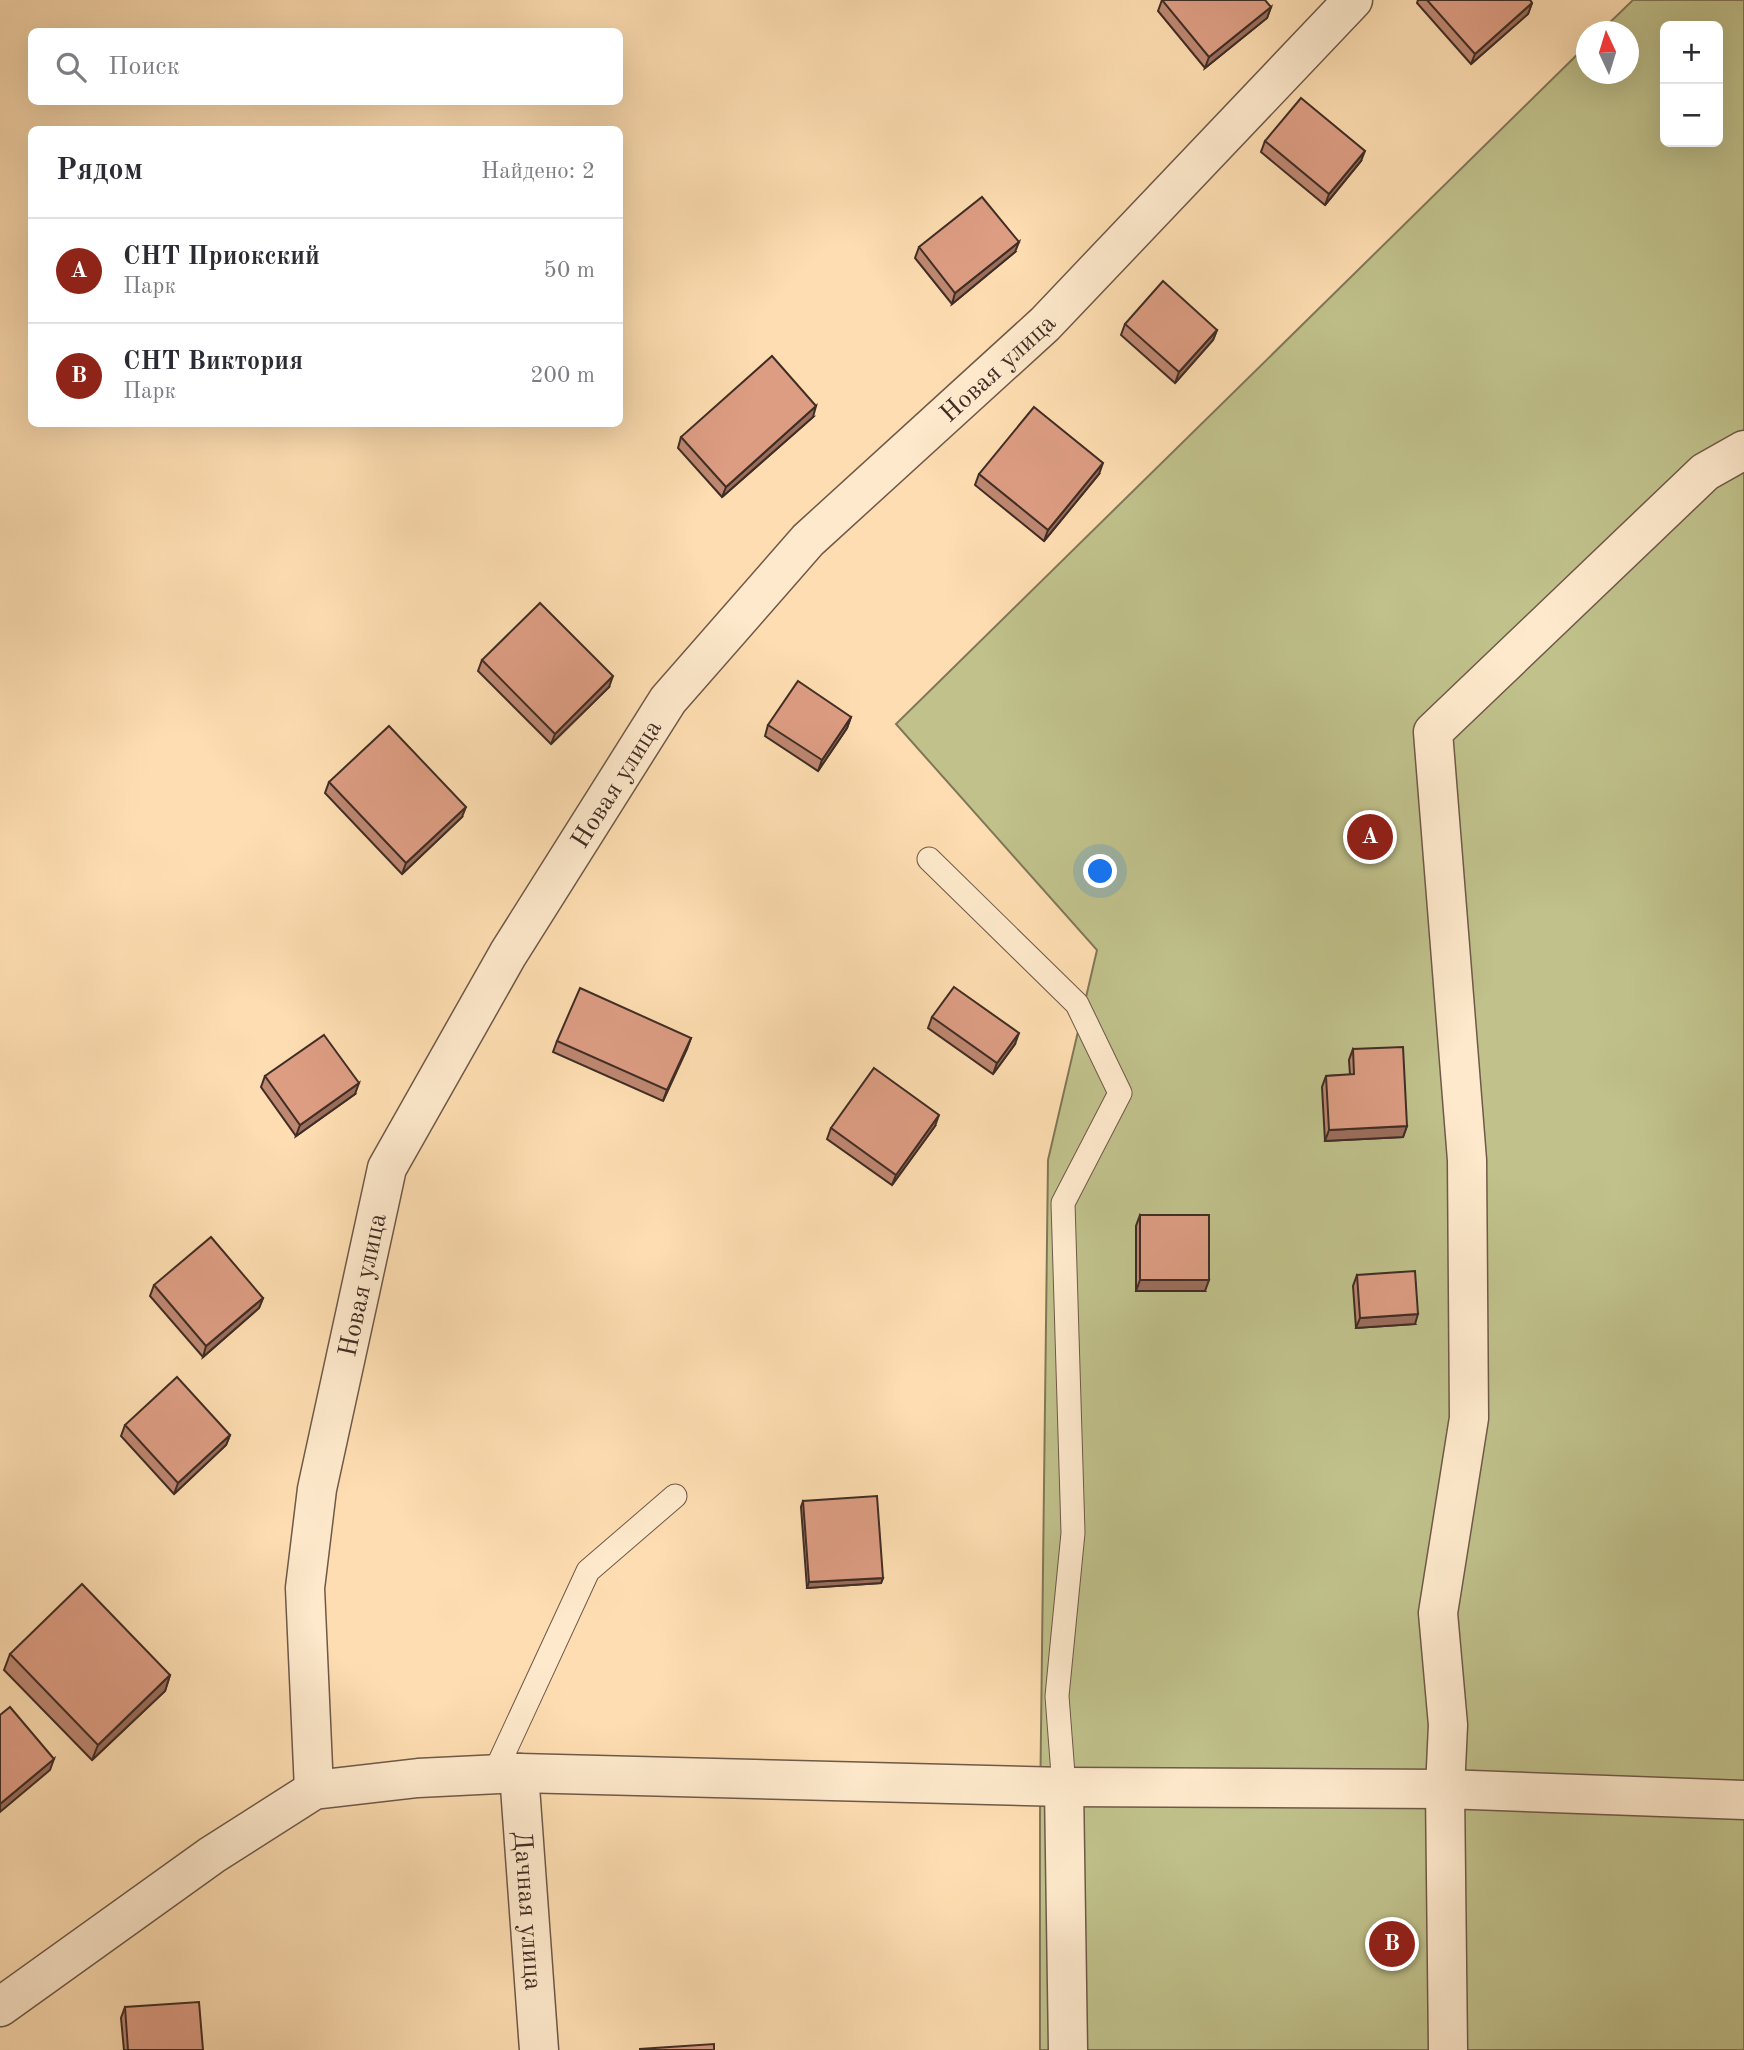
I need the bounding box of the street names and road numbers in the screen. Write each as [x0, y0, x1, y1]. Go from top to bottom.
street label: Новая улица [936, 310, 1062, 428]
street label: Новая улица [567, 716, 667, 853]
street label: Новая улица [335, 1211, 392, 1359]
street label: Дачная улица [508, 1830, 546, 1991]

